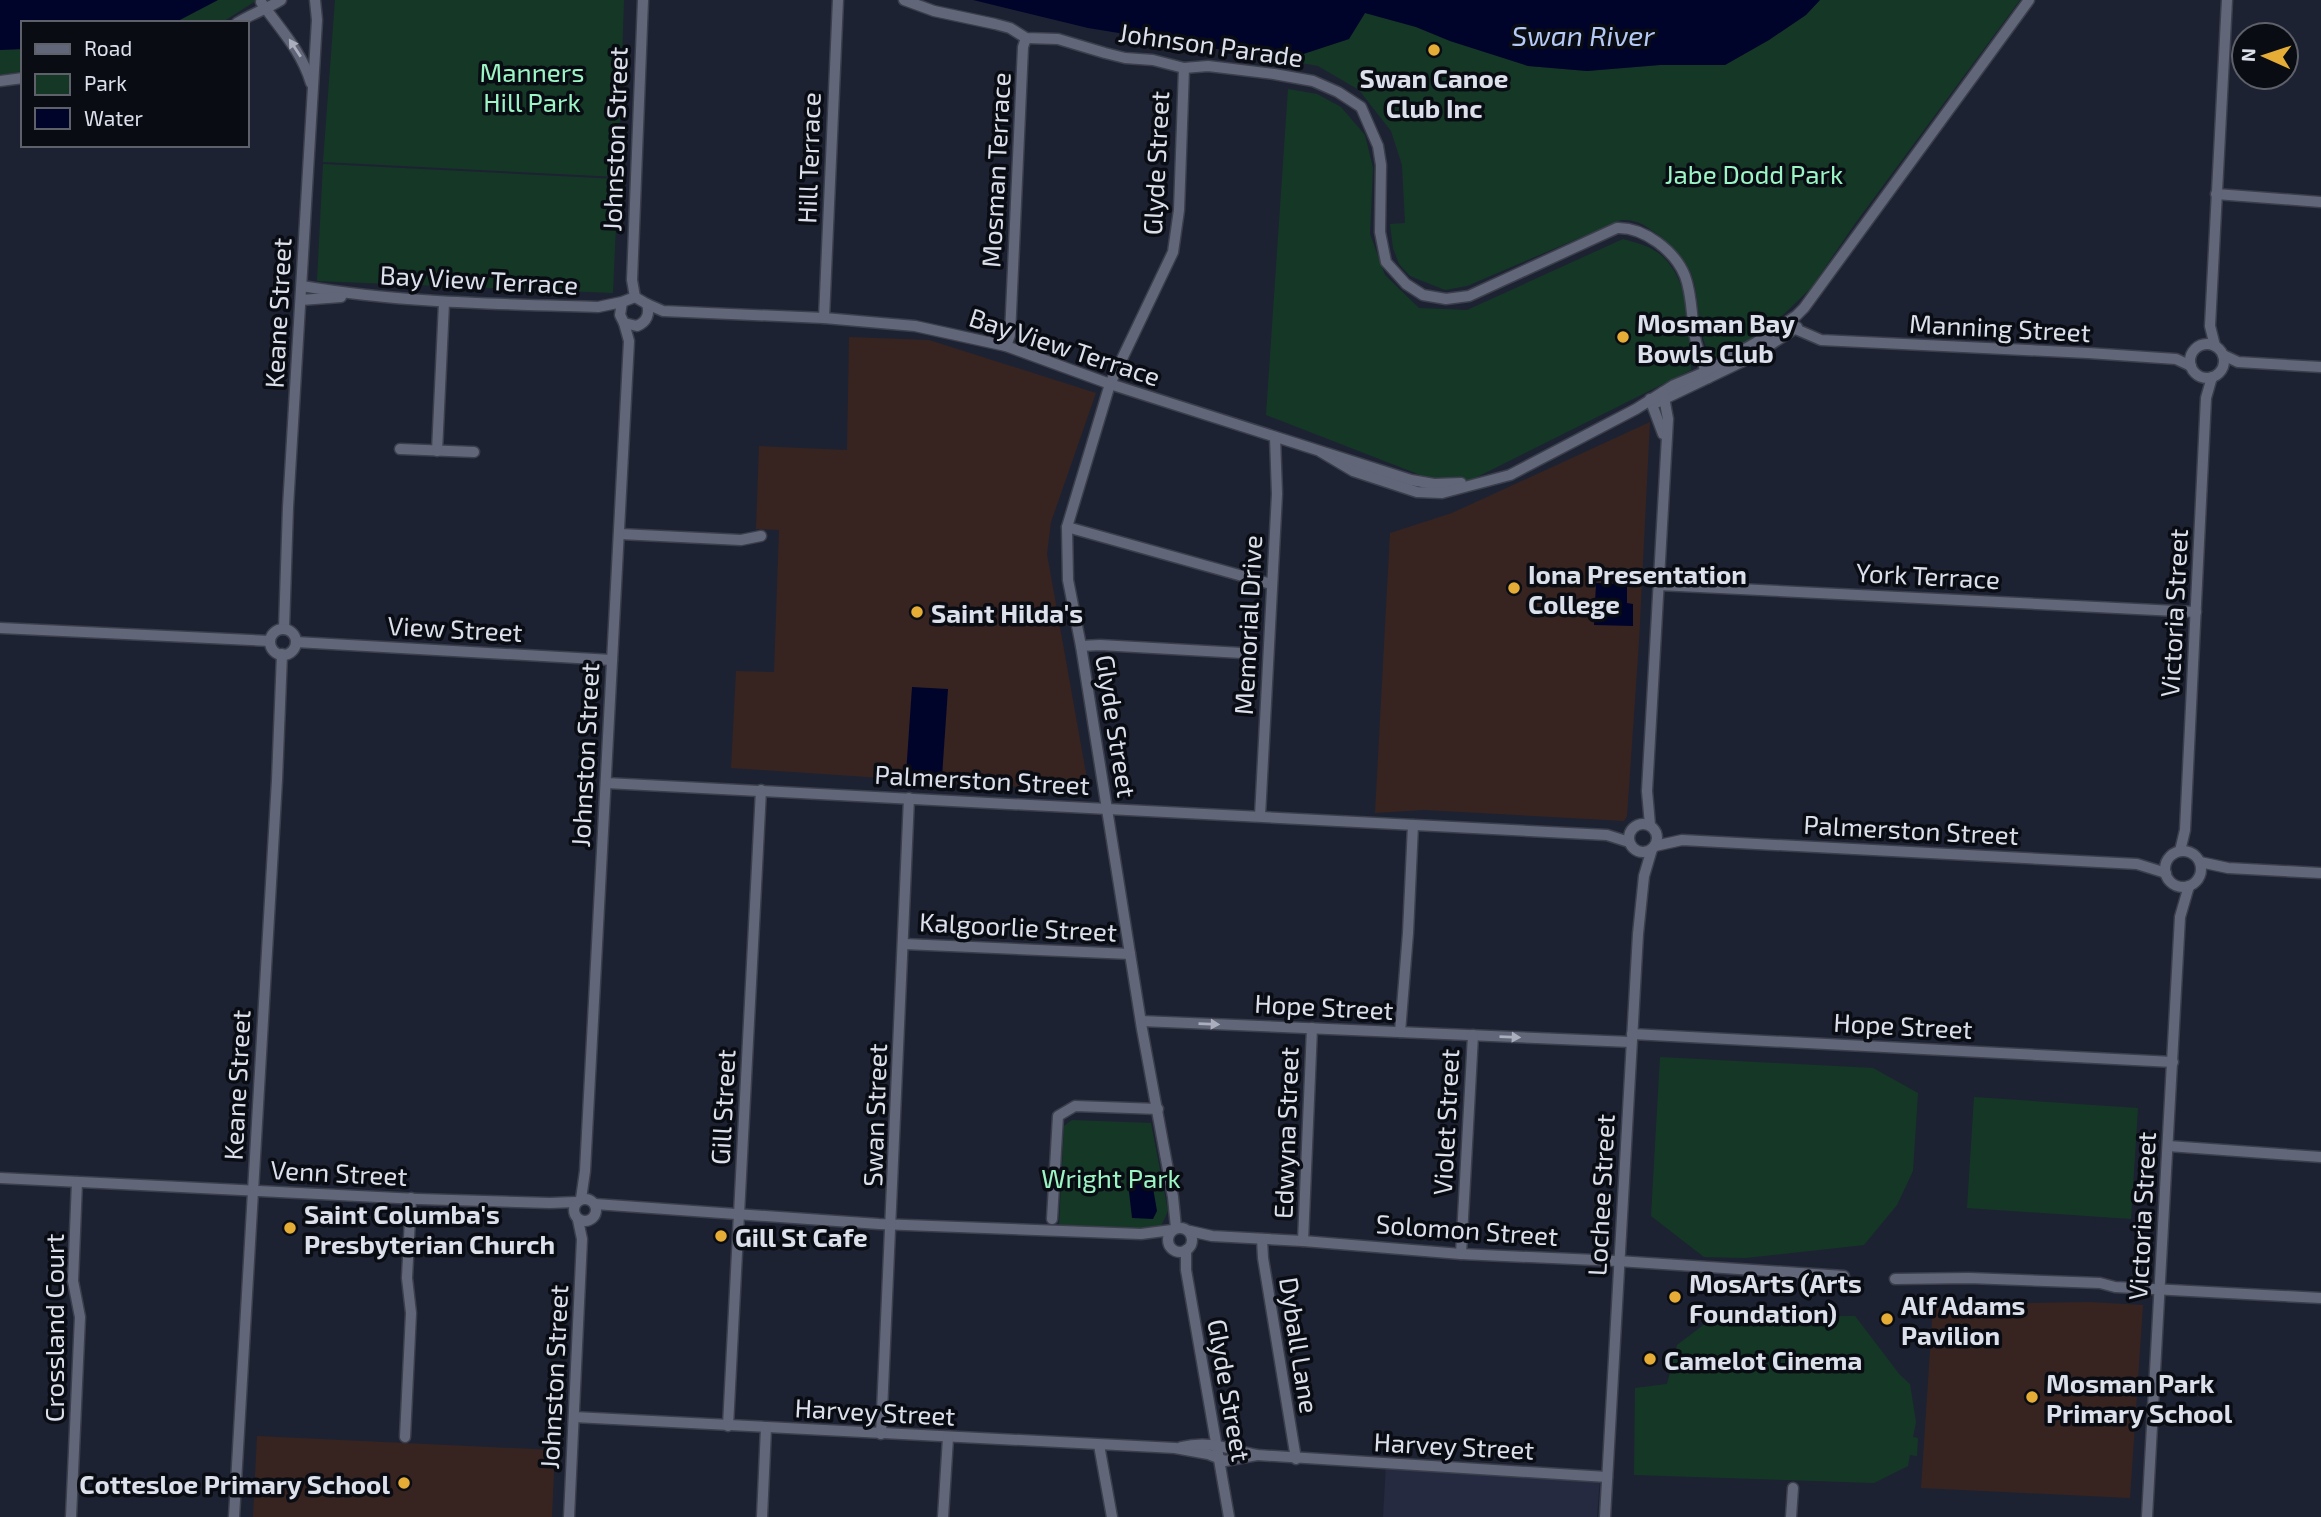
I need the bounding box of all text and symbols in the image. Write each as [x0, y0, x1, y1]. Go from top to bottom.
street label: Johnson Parade [1117, 16, 1305, 72]
water label: Swan River [1511, 18, 1655, 52]
legend [21, 21, 248, 147]
north arrow [2230, 21, 2300, 91]
text: Road [84, 35, 132, 60]
one-way arrow [288, 38, 301, 57]
marker: Swan Canoe Club Inc [1426, 42, 1442, 58]
street label: Johnston Street [595, 46, 633, 232]
text: N [2236, 48, 2259, 63]
park label: Manners Hill Park [480, 56, 584, 117]
place label: Swan Canoe Club Inc [1360, 62, 1508, 123]
text: Park [84, 70, 127, 95]
street label: Mosman Terrace [974, 71, 1016, 269]
street label: Glyde Street [1136, 90, 1174, 236]
street label: Hill Terrace [790, 92, 826, 224]
text: Water [84, 105, 143, 130]
park label: Jabe Dodd Park [1665, 158, 1843, 189]
street label: Keane Street [258, 237, 296, 389]
street label: Bay View Terrace [379, 258, 579, 300]
street label: Bay View Terrace [966, 301, 1164, 391]
place label: Mosman Bay Bowls Club [1637, 307, 1795, 368]
street label: Manning Street [1909, 307, 2091, 347]
marker: Mosman Bay Bowls Club [1615, 329, 1631, 345]
street label: Victoria Street [2153, 528, 2193, 698]
street label: Memorial Drive [1227, 534, 1267, 716]
street label: York Terrace [1855, 556, 2001, 594]
place label: Iona Presentation College [1528, 558, 1747, 619]
marker: Iona Presentation College [1506, 580, 1522, 596]
place label: Saint Hilda's [931, 597, 1083, 628]
marker: Saint Hilda's [909, 604, 925, 620]
street label: View Street [387, 609, 523, 647]
street label: Glyde Street [1090, 652, 1144, 800]
street label: Johnston Street [564, 662, 604, 848]
street label: Palmerston Street [874, 758, 1090, 800]
street label: Palmerston Street [1803, 808, 2019, 850]
street label: Kalgoorlie Street [918, 905, 1118, 947]
street label: Hope Street [1254, 987, 1394, 1025]
street label: Hope Street [1833, 1006, 1973, 1044]
street label: Keane Street [217, 1009, 255, 1161]
one-way arrow [1199, 1018, 1221, 1029]
one-way arrow [1499, 1032, 1521, 1043]
street label: Swan Street [856, 1043, 892, 1187]
street label: Edwyna Street [1267, 1046, 1303, 1220]
street label: Gill Street [703, 1048, 741, 1166]
street label: Violet Street [1426, 1048, 1464, 1196]
street label: Lochee Street [1580, 1113, 1620, 1277]
street label: Victoria Street [2121, 1131, 2161, 1301]
street label: Venn Street [270, 1153, 408, 1191]
park label: Wright Park [1041, 1162, 1181, 1193]
place label: Saint Columba's Presbyterian Church [304, 1198, 555, 1260]
street label: Solomon Street [1375, 1207, 1559, 1251]
marker: Saint Columba's Presbyterian Church [282, 1220, 298, 1236]
place label: Gill St Cafe [735, 1221, 868, 1252]
marker: Gill St Cafe [713, 1228, 729, 1244]
street label: Crossland Court [38, 1234, 69, 1422]
place label: MosArts (Arts Foundation) [1689, 1267, 1862, 1328]
street label: Dyball Lane [1274, 1275, 1326, 1415]
street label: Johnston Street [533, 1284, 573, 1470]
marker: MosArts (Arts Foundation) [1667, 1289, 1683, 1305]
place label: Alf Adams Pavilion [1901, 1289, 2025, 1350]
marker: Alf Adams Pavilion [1879, 1311, 1895, 1327]
street label: Glyde Street [1202, 1316, 1258, 1464]
place label: Camelot Cinema [1664, 1344, 1862, 1375]
marker: Camelot Cinema [1642, 1351, 1658, 1367]
place label: Mosman Park Primary School [2046, 1367, 2233, 1429]
marker: Mosman Park Primary School [2024, 1389, 2040, 1405]
street label: Harvey Street [794, 1391, 956, 1431]
street label: Harvey Street [1373, 1425, 1535, 1465]
place label: Cottesloe Primary School [79, 1468, 390, 1500]
marker: Cottesloe Primary School [396, 1475, 412, 1491]

